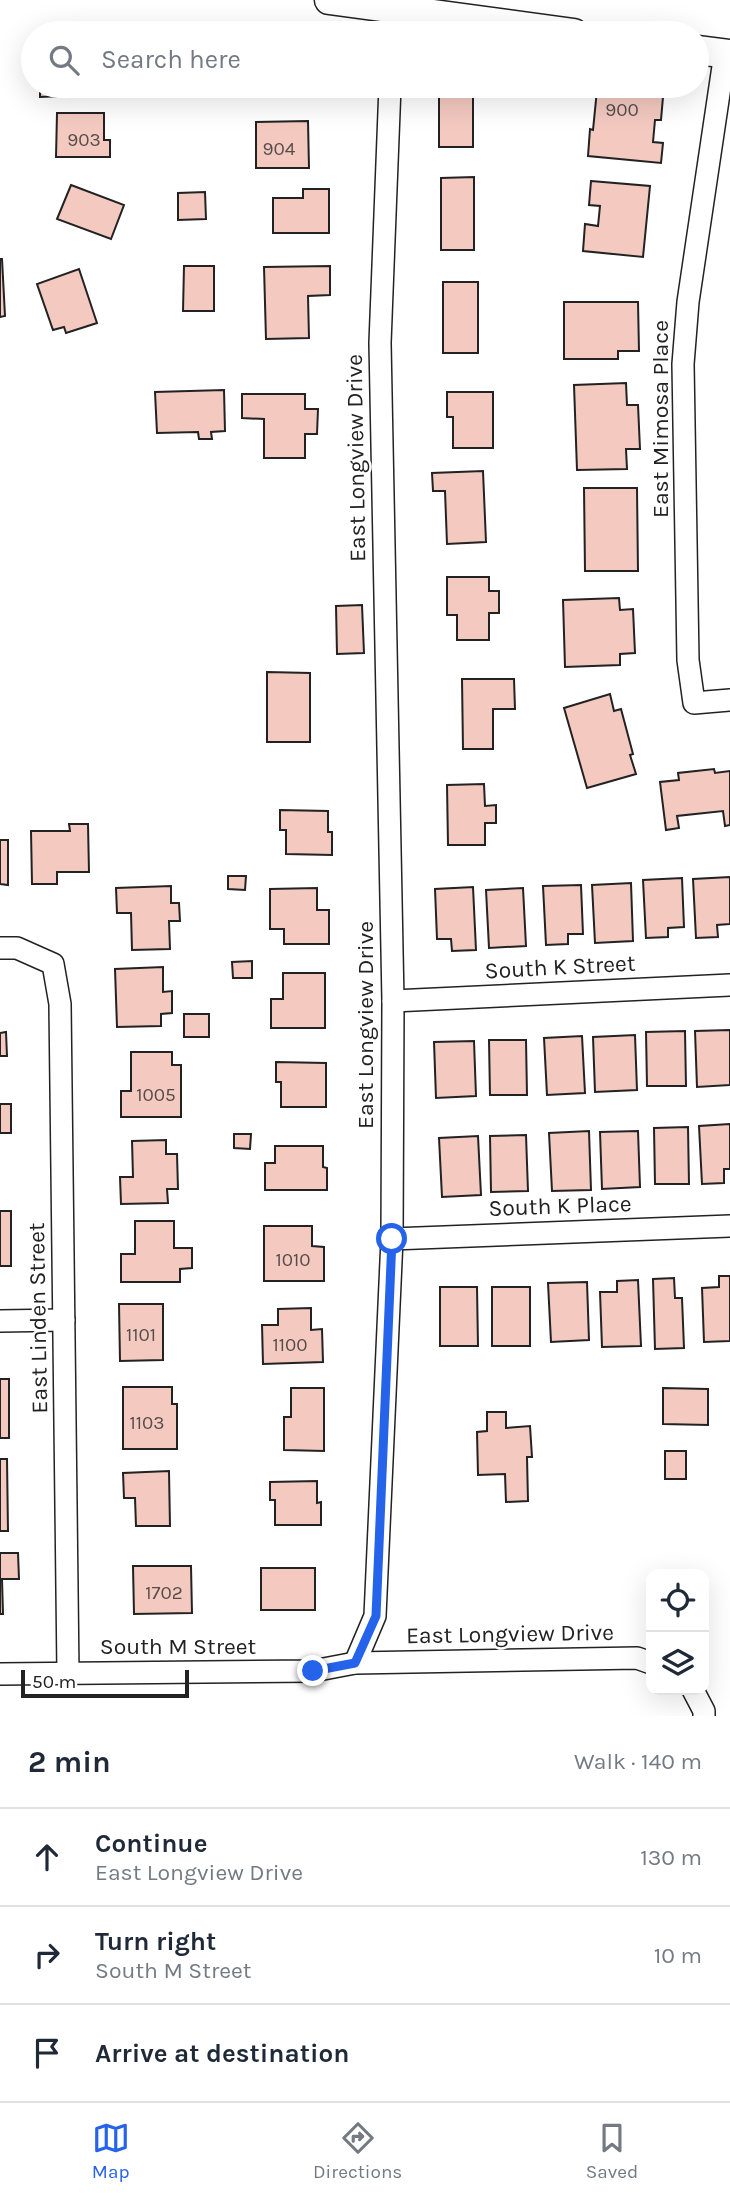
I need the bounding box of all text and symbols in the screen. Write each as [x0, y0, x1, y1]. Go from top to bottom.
search box [21, 21, 709, 98]
icon: search [45, 41, 83, 79]
text: Search here [101, 44, 241, 75]
house number: 900 [605, 99, 639, 121]
house number: 903 [67, 129, 101, 151]
house number: 904 [263, 138, 296, 160]
street label: East Mimosa Place [647, 320, 674, 518]
street label: East Longview Drive [341, 354, 371, 562]
street label: East Longview Drive [352, 921, 379, 1129]
street label: South K Street [484, 950, 636, 984]
house number: 1005 [136, 1084, 176, 1106]
street label: South K Place [488, 1190, 632, 1222]
street label: East Linden Street [23, 1222, 53, 1414]
route start [376, 1223, 407, 1254]
house number: 1010 [275, 1249, 311, 1271]
house number: 1101 [126, 1324, 156, 1346]
house number: 1100 [272, 1334, 308, 1356]
house number: 1103 [129, 1412, 165, 1434]
map controls [646, 1569, 709, 1695]
button: locate [646, 1569, 709, 1632]
house number: 1702 [145, 1582, 183, 1604]
street label: East Longview Drive [406, 1619, 614, 1649]
button: layers [646, 1632, 709, 1695]
street label: South M Street [100, 1633, 257, 1660]
route end [297, 1655, 328, 1686]
scale bar [21, 1667, 189, 1699]
text: 50 m [32, 1671, 76, 1693]
text: 2 min [28, 1744, 111, 1780]
text: Walk · 140 m [574, 1748, 702, 1775]
text: Continue [95, 1828, 207, 1859]
icon: ahead [28, 1838, 66, 1876]
text: 130 m [640, 1844, 702, 1871]
text: East Longview Drive [95, 1859, 303, 1886]
text: Turn right [95, 1926, 216, 1957]
icon: right [28, 1936, 66, 1974]
text: 10 m [654, 1942, 702, 1969]
text: South M Street [95, 1957, 251, 1984]
icon: arrive [28, 2034, 66, 2072]
text: Arrive at destination [95, 2038, 349, 2069]
tab: Map [92, 2119, 130, 2183]
tab: Directions [313, 2119, 402, 2183]
tab: Saved [586, 2119, 638, 2183]

